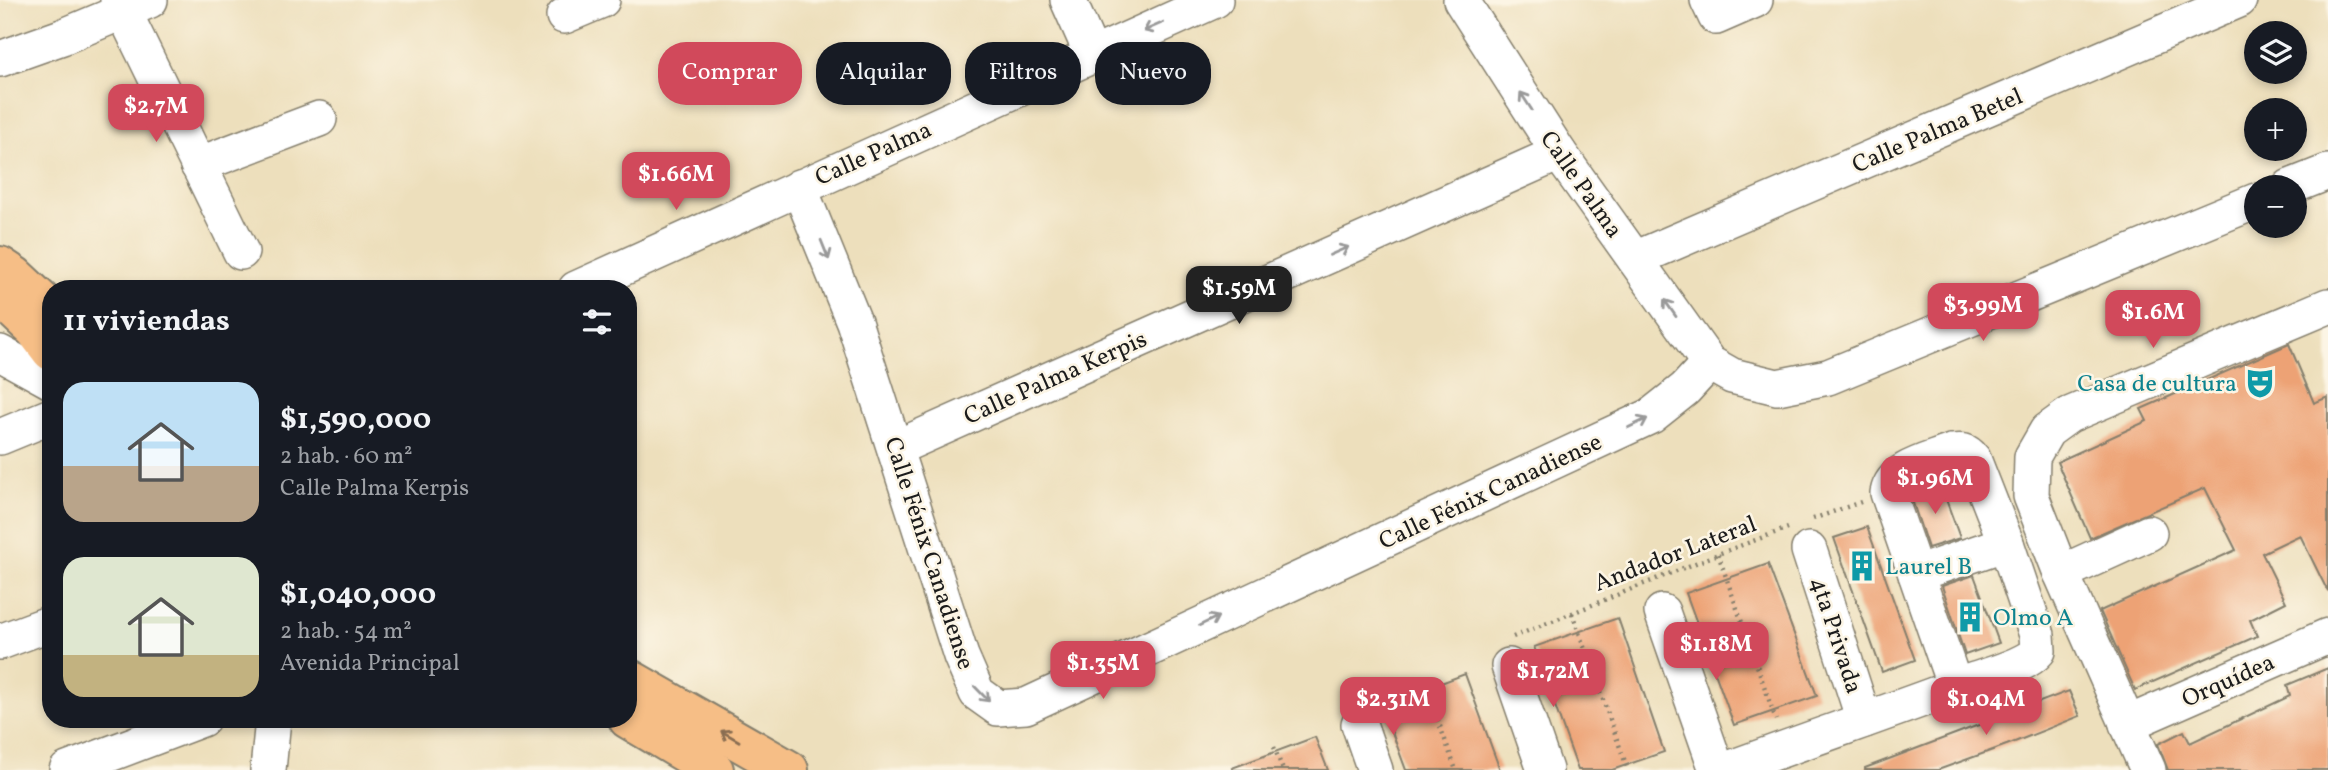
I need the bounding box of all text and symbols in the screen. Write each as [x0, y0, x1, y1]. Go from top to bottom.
map controls [2244, 21, 2307, 238]
button: layers [2244, 21, 2307, 84]
one-way arrow [1143, 22, 1164, 35]
chip: Comprar [658, 42, 802, 105]
chip: Alquilar [816, 42, 951, 105]
chip: Filtros [965, 42, 1081, 105]
chip: Nuevo [1095, 42, 1211, 105]
street label: Calle Palma Betel [1847, 81, 2028, 183]
pin: $2.7M [107, 85, 205, 144]
text: $2.7M [124, 91, 188, 123]
one-way arrow [1518, 92, 1533, 111]
button: + [2244, 98, 2307, 161]
street label: Calle Palma [810, 114, 938, 196]
street label: Calle Palma [1531, 124, 1630, 246]
pin: $1.66M [619, 152, 733, 212]
text: $1.66M [638, 159, 714, 191]
button: − [2244, 175, 2307, 238]
one-way arrow [820, 239, 833, 260]
one-way arrow [1327, 244, 1349, 257]
pin: $1.59M [1182, 266, 1296, 326]
text: $1.59M [1202, 273, 1276, 305]
pin: $3.99M [1926, 284, 2040, 343]
text: $3.99M [1944, 290, 2022, 322]
pin: $1.6M [2104, 290, 2202, 350]
text: $1.6M [2121, 297, 2185, 329]
one-way arrow [1663, 299, 1677, 318]
text: 11 viviendas [63, 301, 230, 343]
icon: filters [578, 303, 616, 341]
street label: Calle Palma Kerpis [959, 323, 1153, 434]
theatre icon: Casa de cultura [2243, 366, 2277, 400]
place label: Casa de cultura [2077, 368, 2237, 402]
text: $1,590,000 [280, 399, 431, 441]
icon: home [119, 410, 203, 494]
one-way arrow [1627, 415, 1648, 429]
street label: Calle Fénix Canadiense [1374, 426, 1608, 559]
street label: Calle Fénix Canadiense [874, 433, 982, 674]
text: 2 hab. · 60 m² [280, 441, 413, 473]
pin: $1.96M [1878, 456, 1992, 516]
text: $1.96M [1897, 463, 1973, 495]
text: Calle Palma Kerpis [280, 473, 469, 505]
street label: Andador Lateral [1589, 508, 1762, 601]
building icon: Laurel B [1845, 549, 1879, 583]
place label: Laurel B [1885, 551, 1972, 585]
street label: 4ta Privada [1800, 573, 1870, 698]
text: $1,040,000 [280, 574, 436, 616]
icon: home [119, 585, 203, 669]
building icon: Olmo A [1953, 600, 1987, 634]
place label: Olmo A [1993, 602, 2074, 636]
one-way arrow [1198, 614, 1219, 627]
text: 2 hab. · 54 m² [280, 616, 412, 648]
pin: $1.18M [1659, 622, 1773, 682]
text: $1.18M [1680, 629, 1752, 661]
pin: $1.35M [1046, 642, 1160, 701]
street label: Orquídea [2177, 646, 2281, 717]
text: Avenida Principal [280, 648, 460, 680]
text: $1.35M [1066, 648, 1140, 680]
pin: $1.72M [1496, 650, 1610, 709]
text: $1.72M [1517, 656, 1589, 688]
pin: $2.31M [1336, 678, 1450, 737]
pin: $1.04M [1929, 678, 2043, 737]
text: $2.31M [1356, 684, 1430, 716]
text: $1.04M [1947, 684, 2025, 716]
one-way arrow [973, 685, 990, 702]
one-way arrow [721, 729, 741, 743]

